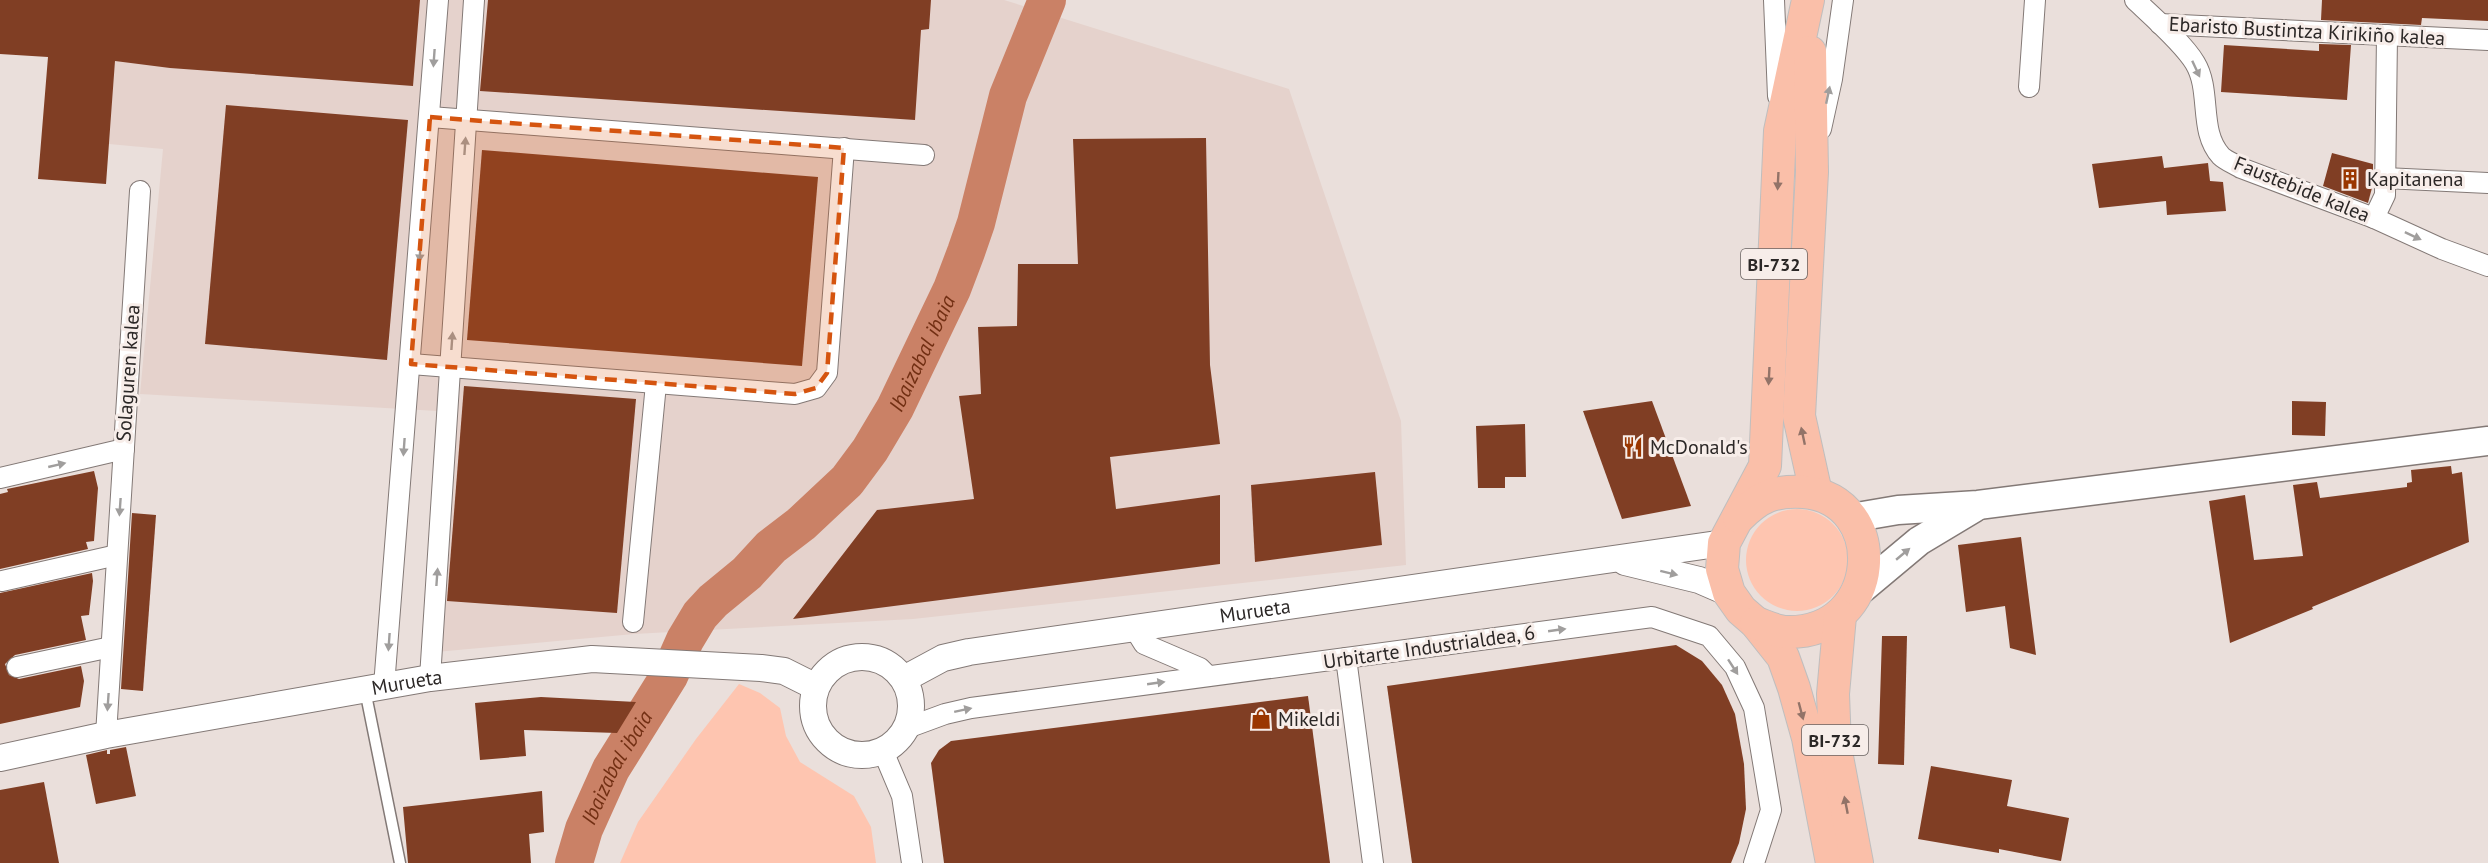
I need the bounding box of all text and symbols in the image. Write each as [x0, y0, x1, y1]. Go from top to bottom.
street label: Ebaristo Bustintza Kirikiño kalea [2168, 11, 2446, 51]
one-way arrow [429, 49, 439, 68]
one-way arrow [2192, 60, 2201, 77]
one-way arrow [1824, 85, 1834, 104]
one-way arrow [460, 137, 469, 156]
street label: Faustebide kalea [2230, 150, 2374, 228]
place label: Kapitanena [2367, 166, 2463, 192]
building icon: Kapitanena [2338, 167, 2362, 191]
one-way arrow [1773, 172, 1782, 191]
one-way arrow [2404, 231, 2422, 241]
one-way arrow [415, 243, 424, 262]
road number: BI-732 [1741, 249, 1807, 279]
water label: Ibaizabal ibaia [882, 290, 961, 416]
street label: Solaguren kalea [110, 304, 146, 442]
one-way arrow [447, 331, 457, 350]
one-way arrow [1765, 367, 1774, 386]
one-way arrow [1798, 426, 1807, 445]
place label: McDonald's [1650, 434, 1748, 460]
restaurant icon: McDonald's [1621, 435, 1645, 459]
one-way arrow [400, 438, 409, 457]
one-way arrow [48, 459, 66, 469]
one-way arrow [115, 498, 125, 517]
one-way arrow [1895, 548, 1911, 561]
one-way arrow [432, 568, 441, 587]
one-way arrow [1660, 569, 1679, 579]
street label: Murueta [1218, 593, 1292, 629]
street label: Urbitarte Industrialdea, 6 [1321, 619, 1537, 675]
one-way arrow [1548, 625, 1567, 635]
one-way arrow [384, 632, 394, 651]
one-way arrow [1727, 659, 1738, 675]
street label: Murueta [370, 664, 444, 701]
one-way arrow [1146, 679, 1165, 688]
one-way arrow [103, 692, 113, 711]
one-way arrow [1796, 702, 1806, 720]
water label: Ibaizabal ibaia [574, 704, 658, 829]
one-way arrow [953, 705, 972, 714]
place label: Mikeldi [1278, 706, 1341, 732]
shop icon: Mikeldi [1249, 707, 1273, 731]
road number: BI-732 [1802, 725, 1868, 755]
one-way arrow [1841, 796, 1850, 815]

